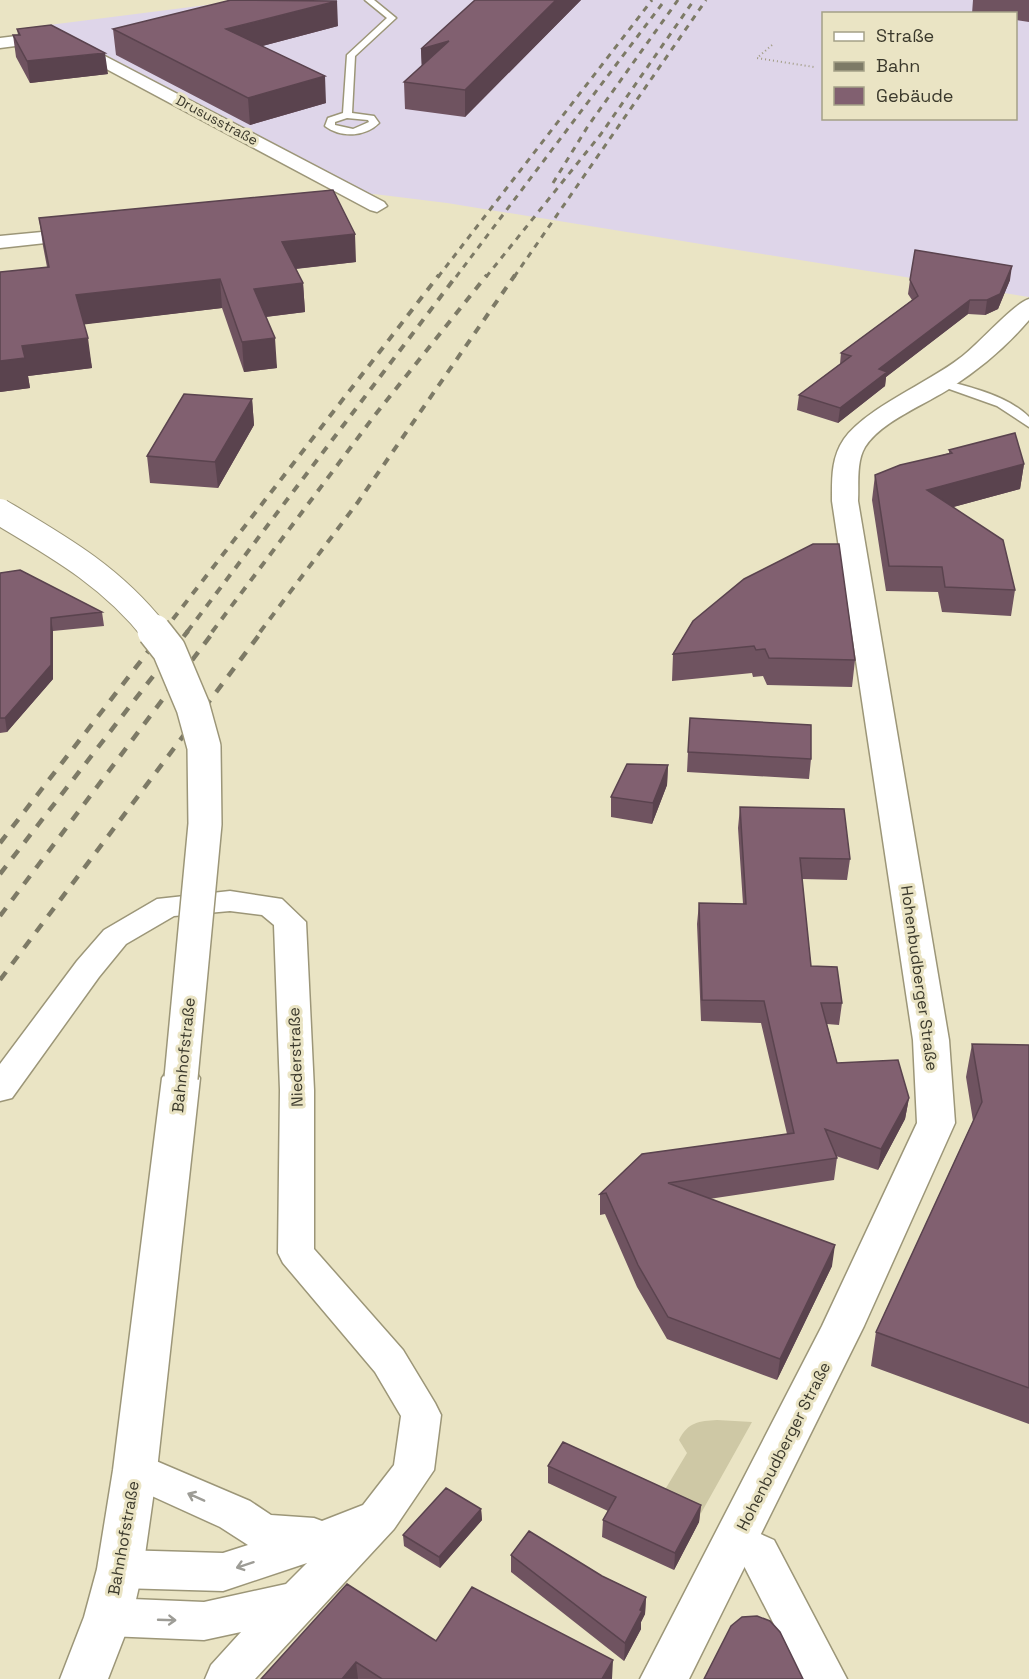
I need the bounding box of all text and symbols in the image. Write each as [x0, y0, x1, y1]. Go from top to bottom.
legend [822, 12, 1017, 120]
text: Straße [876, 24, 934, 47]
text: Bahn [876, 54, 920, 77]
text: Gebäude [876, 84, 954, 107]
street label: Drususstraße [173, 91, 261, 149]
street label: Hohenbudberger Straße [896, 884, 943, 1072]
street label: Bahnhofstraße [167, 996, 200, 1114]
street label: Niederstraße [283, 1007, 308, 1107]
street label: Hohenbudberger Straße [732, 1358, 835, 1534]
street label: Bahnhofstraße [103, 1479, 144, 1597]
one-way arrow [187, 1491, 206, 1502]
one-way arrow [236, 1560, 255, 1571]
one-way arrow [156, 1614, 176, 1625]

